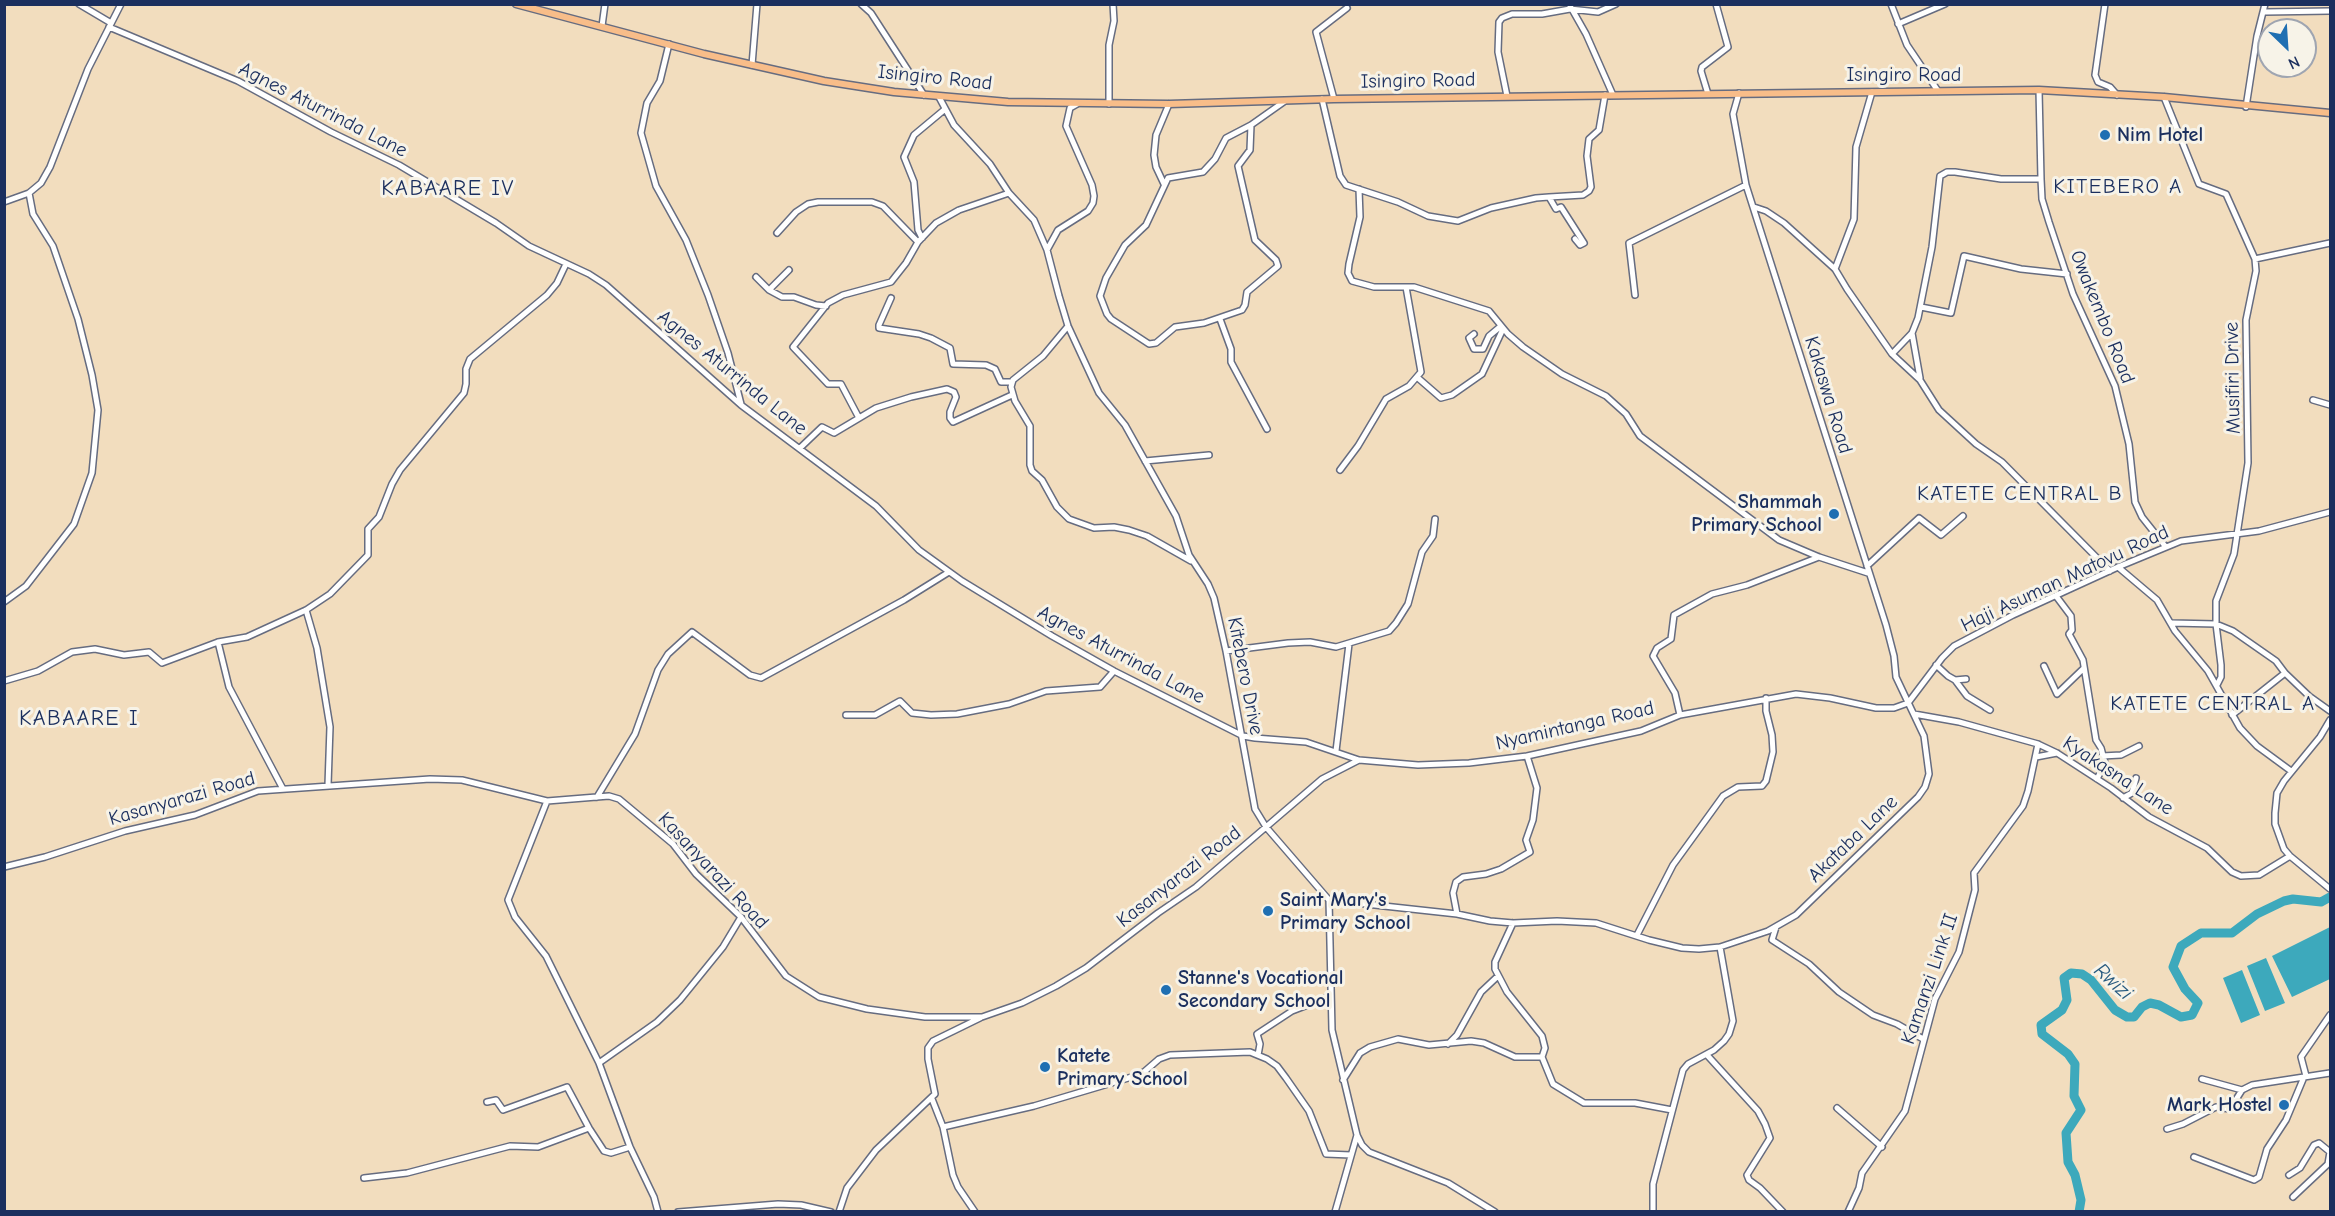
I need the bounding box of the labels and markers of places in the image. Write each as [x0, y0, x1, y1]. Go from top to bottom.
place label: Nim Hotel [2117, 123, 2203, 147]
marker: Nim Hotel [2098, 128, 2112, 142]
place label: Shammah Primary School [1691, 490, 1822, 537]
marker: Shammah Primary School [1827, 507, 1841, 521]
place label: Saint Mary's Primary School [1280, 888, 1411, 935]
marker: Saint Mary's Primary School [1261, 904, 1275, 918]
place label: Stanne's Vocational Secondary School [1178, 966, 1343, 1013]
marker: Stanne's Vocational Secondary School [1159, 983, 1173, 997]
place label: Katete Primary School [1057, 1044, 1188, 1091]
marker: Katete Primary School [1038, 1060, 1052, 1074]
place label: Mark Hostel [2167, 1093, 2272, 1117]
marker: Mark Hostel [2277, 1098, 2291, 1112]

